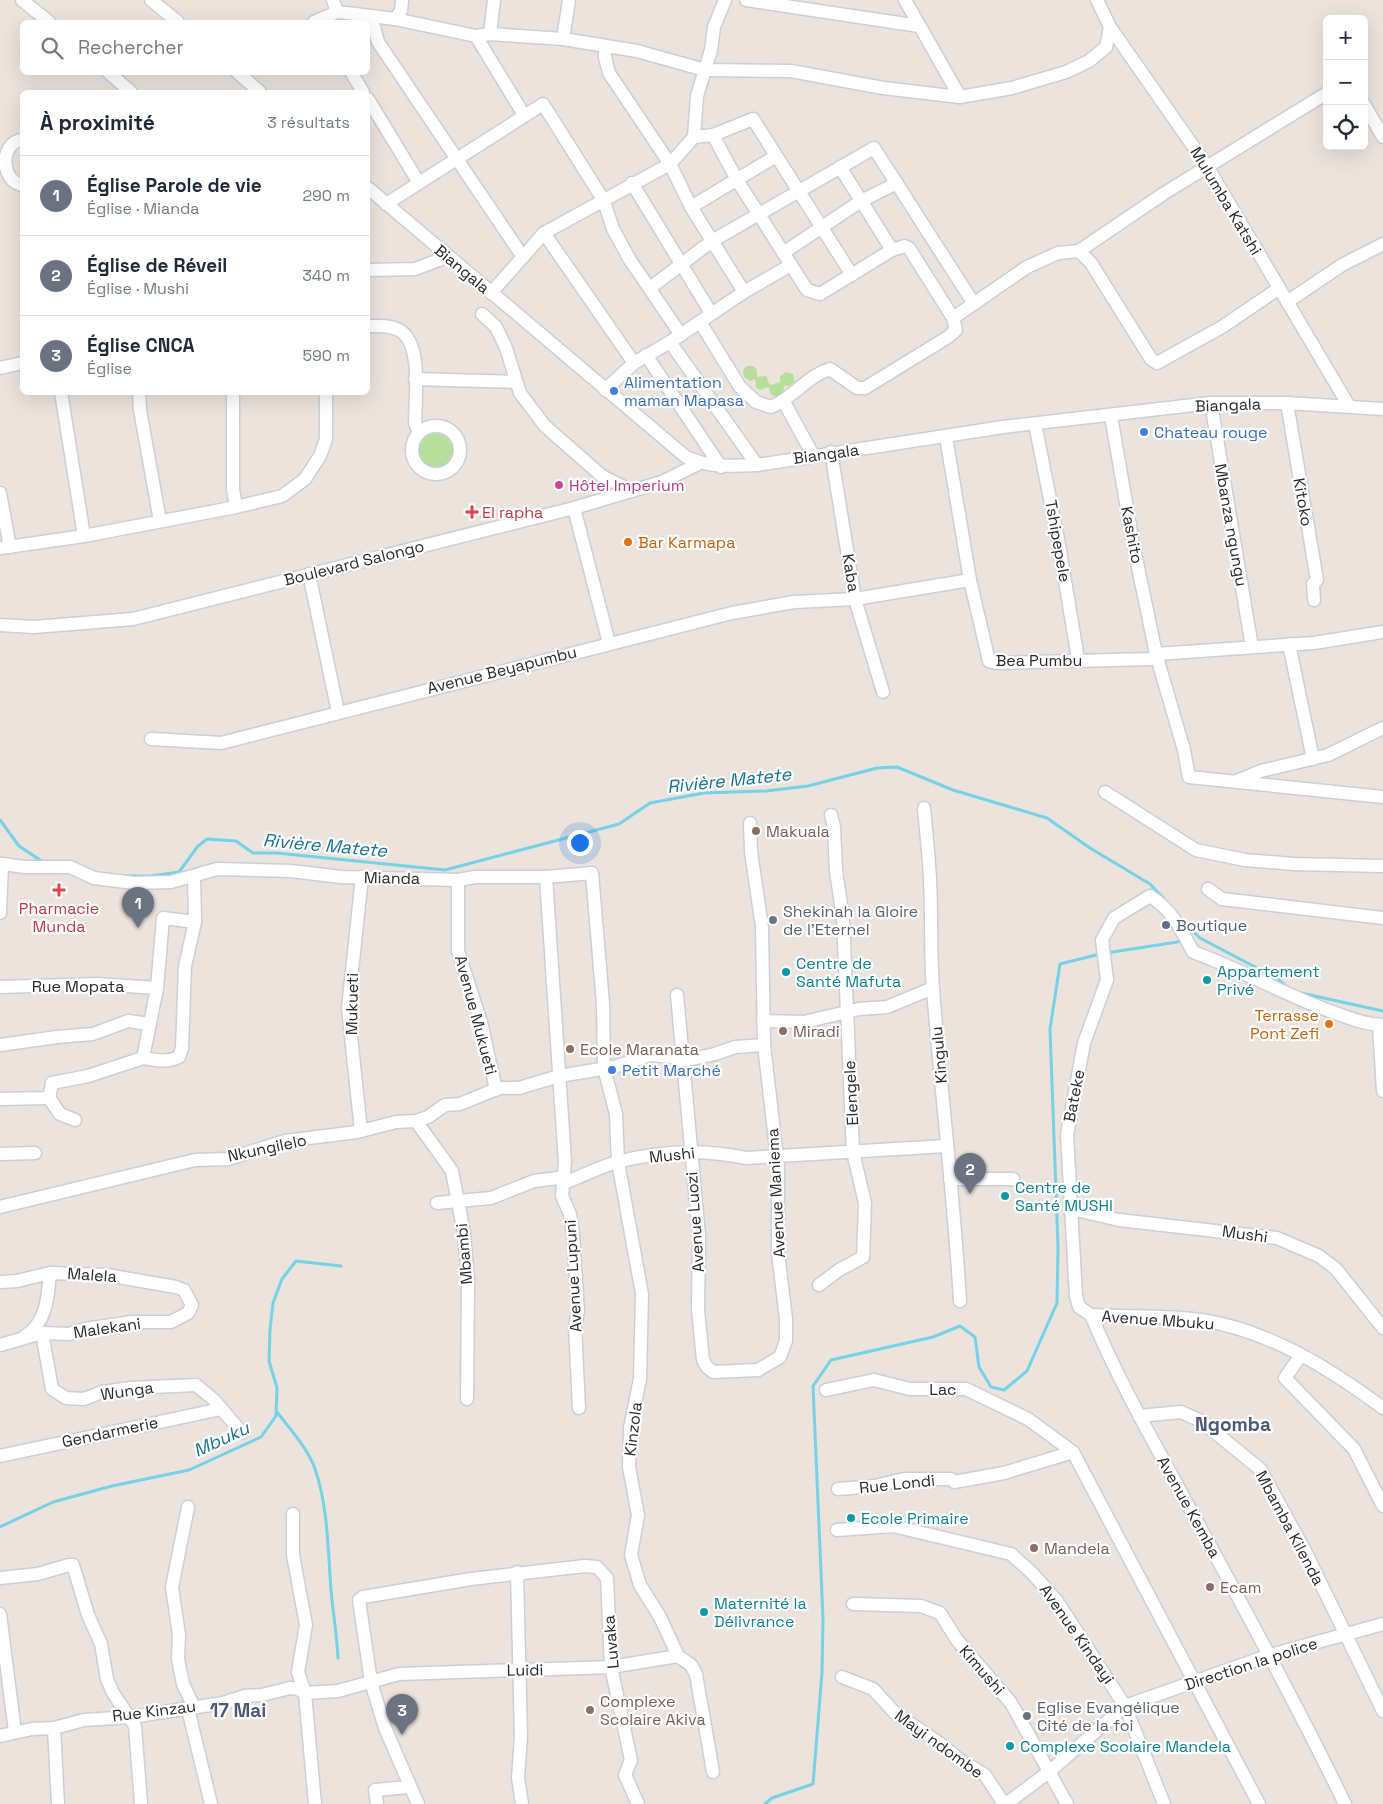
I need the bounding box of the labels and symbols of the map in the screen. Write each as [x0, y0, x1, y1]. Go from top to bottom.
street label: Mulumba Katshi [1185, 143, 1267, 259]
street label: Biangala [430, 240, 494, 298]
place label: Alimentation maman Mapasa [624, 372, 744, 411]
marker: Alimentation maman Mapasa [608, 385, 620, 397]
street label: Biangala [1195, 393, 1261, 417]
place label: Chateau rouge [1154, 422, 1267, 443]
marker: Chateau rouge [1138, 426, 1150, 438]
street label: Biangala [792, 439, 860, 469]
street label: Mbanza ngungu [1210, 462, 1252, 588]
place label: Hôtel Imperium [569, 475, 685, 496]
street label: Kitoko [1288, 476, 1318, 528]
marker: Hôtel Imperium [553, 479, 565, 491]
street label: Tshipepele [1040, 498, 1076, 584]
place label: El rapha [482, 502, 543, 523]
street label: Kashito [1116, 505, 1148, 565]
marker: El rapha [466, 506, 478, 518]
place label: Bar Karmapa [638, 532, 735, 553]
street label: Boulevard Salongo [282, 535, 426, 591]
marker: Bar Karmapa [622, 536, 634, 548]
street label: Kaba [838, 552, 864, 594]
street label: Avenue Beyapumbu [425, 641, 579, 699]
street label: Bea Pumbu [996, 650, 1082, 671]
water label: Rivière Matete [666, 762, 793, 798]
place label: Makuala [766, 821, 830, 842]
marker: Makuala [750, 825, 762, 837]
water label: Rivière Matete [262, 828, 389, 862]
your location [567, 830, 593, 856]
street label: Mianda [364, 867, 420, 889]
marker: Pharmacie Munda [53, 884, 65, 896]
pin: 1 [122, 887, 154, 928]
place label: Pharmacie Munda [19, 898, 99, 937]
place label: Shekinah la Gloire de l'Eternel [783, 901, 918, 940]
marker: Shekinah la Gloire de l'Eternel [767, 914, 779, 926]
place label: Boutique [1176, 915, 1247, 936]
marker: Boutique [1160, 919, 1172, 931]
street label: Avenue Mukueti [450, 953, 502, 1077]
place label: Centre de Santé Mafuta [796, 953, 901, 992]
place label: Appartement Privé [1217, 961, 1320, 1000]
marker: Centre de Santé Mafuta [780, 966, 792, 978]
street label: Mukueti [341, 973, 363, 1035]
marker: Appartement Privé [1201, 974, 1213, 986]
street label: Rue Mopata [32, 976, 124, 997]
place label: Terrasse Pont Zefi [1250, 1005, 1319, 1044]
marker: Terrasse Pont Zefi [1323, 1018, 1335, 1030]
place label: Miradi [793, 1021, 840, 1042]
marker: Miradi [777, 1025, 789, 1037]
street label: Kingulu [926, 1026, 952, 1084]
place label: Ecole Maranata [580, 1039, 699, 1060]
marker: Ecole Maranata [564, 1043, 576, 1055]
place label: Petit Marché [622, 1060, 721, 1081]
street label: Elengele [839, 1060, 863, 1126]
marker: Petit Marché [606, 1064, 618, 1076]
street label: Bateke [1059, 1068, 1089, 1124]
street label: Avenue Maniema [762, 1128, 790, 1258]
street label: Nkungilelo [226, 1129, 308, 1167]
street label: Mushi [648, 1142, 696, 1168]
pin: 2 [954, 1153, 986, 1194]
street label: Avenue Luozi [681, 1171, 709, 1273]
place label: Centre de Santé MUSHI [1015, 1177, 1113, 1216]
marker: Centre de Santé MUSHI [999, 1190, 1011, 1202]
street label: Avenue Lupuni [560, 1219, 586, 1333]
street label: Mushi [1221, 1220, 1269, 1248]
street label: Mbambi [451, 1223, 477, 1285]
street label: Malela [67, 1263, 117, 1287]
street label: Avenue Mbuku [1101, 1306, 1215, 1334]
street label: Malekani [72, 1313, 142, 1343]
street label: Wunga [99, 1377, 155, 1405]
street label: Lac [929, 1379, 957, 1400]
street label: Kinzola [619, 1401, 647, 1457]
street label: Gendarmerie [60, 1412, 160, 1452]
district label: Ngomba [1195, 1412, 1271, 1437]
water label: Mbuku [189, 1416, 253, 1462]
street label: Avenue Kemba [1152, 1453, 1226, 1561]
street label: Mbamba Kilenda [1251, 1467, 1329, 1589]
street label: Rue Londi [858, 1470, 936, 1498]
place label: Ecole Primaire [861, 1508, 969, 1529]
marker: Ecole Primaire [845, 1512, 857, 1524]
place label: Mandela [1044, 1538, 1110, 1559]
marker: Mandela [1028, 1542, 1040, 1554]
place label: Ecam [1220, 1577, 1262, 1598]
street label: Avenue Kindayi [1035, 1580, 1119, 1688]
marker: Ecam [1204, 1581, 1216, 1593]
place label: Maternité la Délivrance [714, 1593, 807, 1632]
marker: Maternité la Délivrance [698, 1606, 710, 1618]
street label: Luvaka [598, 1614, 624, 1670]
street label: Direction la police [1182, 1633, 1320, 1695]
street label: Kimushi [955, 1641, 1009, 1699]
street label: Luidi [507, 1659, 543, 1681]
place label: Complexe Scolaire Akiva [600, 1691, 706, 1730]
pin: 3 [386, 1694, 418, 1735]
street label: Rue Kinzau [111, 1695, 197, 1727]
place label: Eglise Evangélique Cité de la foi [1037, 1697, 1180, 1736]
district label: 17 Mai [210, 1698, 266, 1723]
marker: Complexe Scolaire Akiva [584, 1704, 596, 1716]
street label: Mayi ndombe [891, 1705, 987, 1783]
marker: Eglise Evangélique Cité de la foi [1021, 1710, 1033, 1722]
place label: Complexe Scolaire Mandela [1020, 1736, 1231, 1757]
marker: Complexe Scolaire Mandela [1004, 1740, 1016, 1752]

